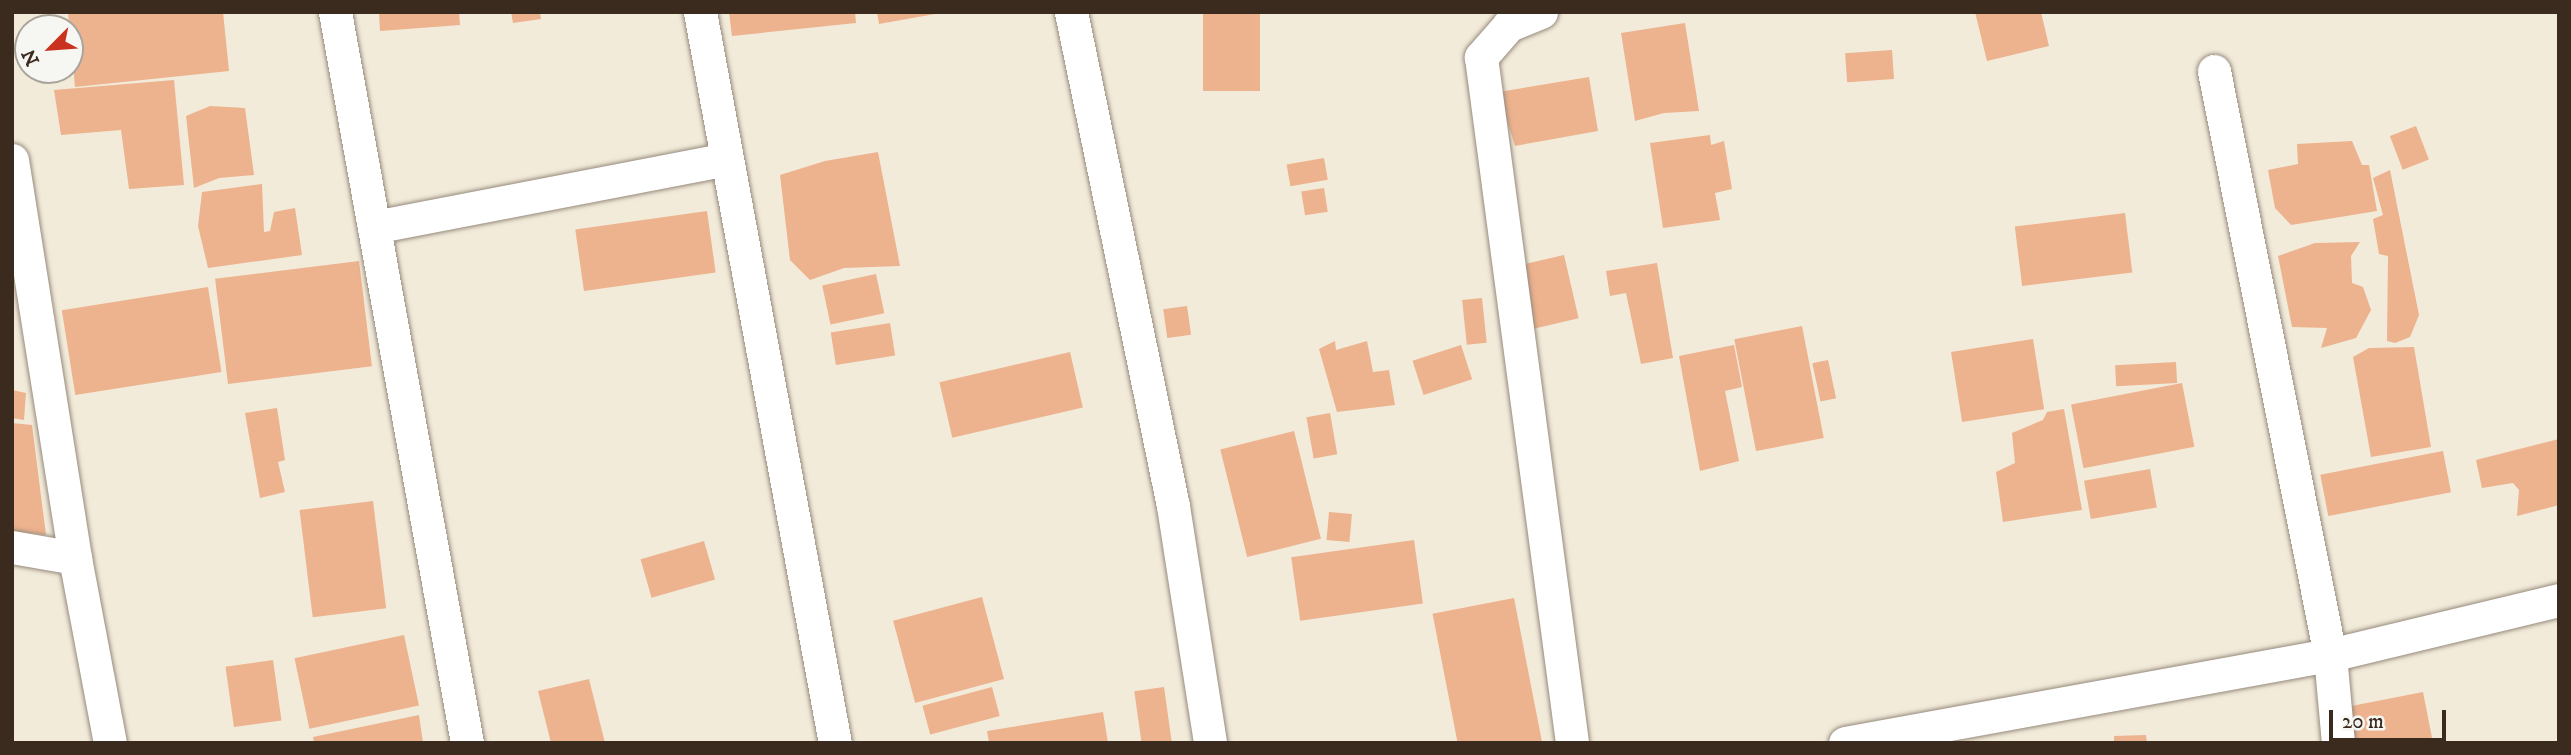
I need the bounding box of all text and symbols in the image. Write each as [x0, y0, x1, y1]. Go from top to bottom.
north arrow [14, 14, 84, 84]
text: N [18, 45, 45, 69]
scale bar [2333, 696, 2450, 740]
text: 20 m [2342, 709, 2384, 735]

